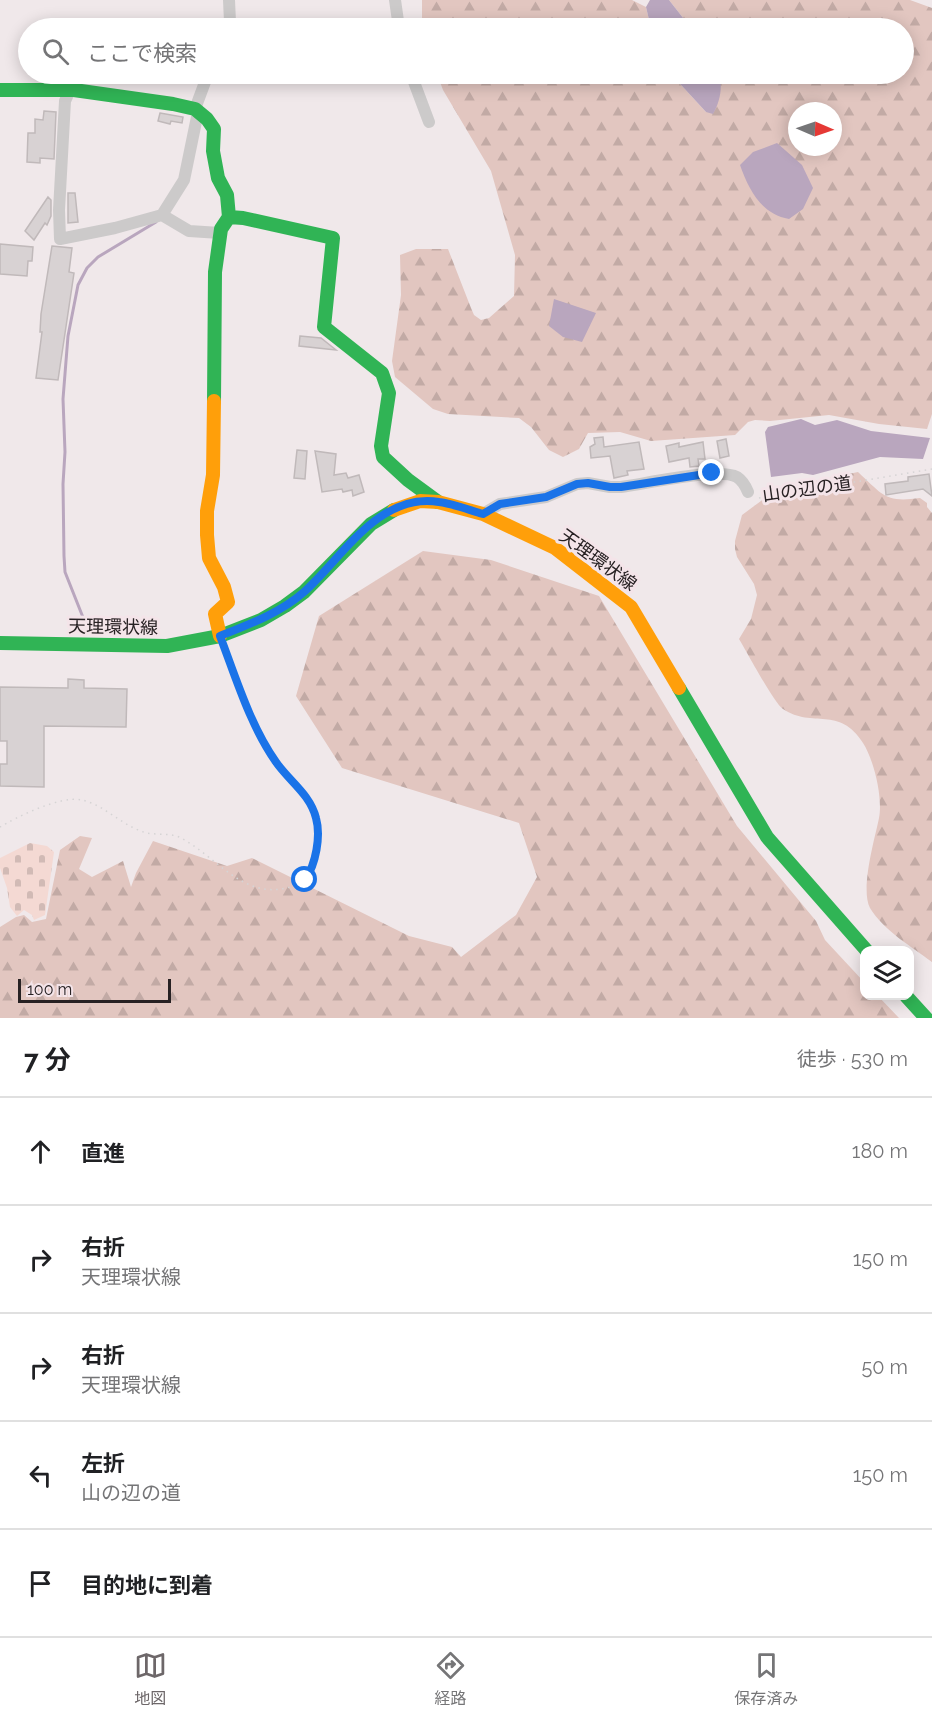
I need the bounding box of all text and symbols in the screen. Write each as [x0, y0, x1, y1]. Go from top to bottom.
search box [18, 18, 914, 84]
icon: search [39, 35, 72, 68]
text: ここで検索 [87, 40, 197, 66]
north arrow [788, 102, 842, 156]
route end [698, 459, 724, 485]
street label: 山の辺の道 [761, 472, 853, 505]
street label: 天理環状線 [556, 525, 641, 595]
street label: 天理環状線 [68, 615, 158, 638]
route start [291, 866, 317, 892]
map controls [860, 946, 914, 1000]
button: layers [860, 946, 914, 1000]
scale bar [18, 976, 171, 1004]
text: 100 m [27, 980, 72, 999]
text: 7 分 [24, 1045, 71, 1075]
text: 徒歩 · 530 m [797, 1047, 908, 1071]
icon: ahead [24, 1135, 57, 1168]
text: 180 m [852, 1139, 908, 1163]
text: 直進 [81, 1140, 125, 1166]
text: 右折 [81, 1234, 125, 1260]
icon: right [24, 1243, 57, 1276]
text: 150 m [853, 1247, 908, 1271]
text: 天理環状線 [81, 1265, 181, 1289]
text: 右折 [81, 1342, 125, 1368]
icon: right [24, 1351, 57, 1384]
text: 50 m [861, 1355, 908, 1379]
text: 天理環状線 [81, 1373, 181, 1397]
text: 左折 [81, 1450, 125, 1476]
icon: left [24, 1459, 57, 1492]
text: 150 m [853, 1463, 908, 1487]
text: 山の辺の道 [81, 1481, 181, 1505]
icon: arrive [24, 1567, 57, 1600]
text: 目的地に到着 [81, 1572, 213, 1598]
tab: 地図 [134, 1649, 167, 1709]
tab: 経路 [434, 1649, 467, 1709]
tab: 保存済み [734, 1649, 798, 1709]

